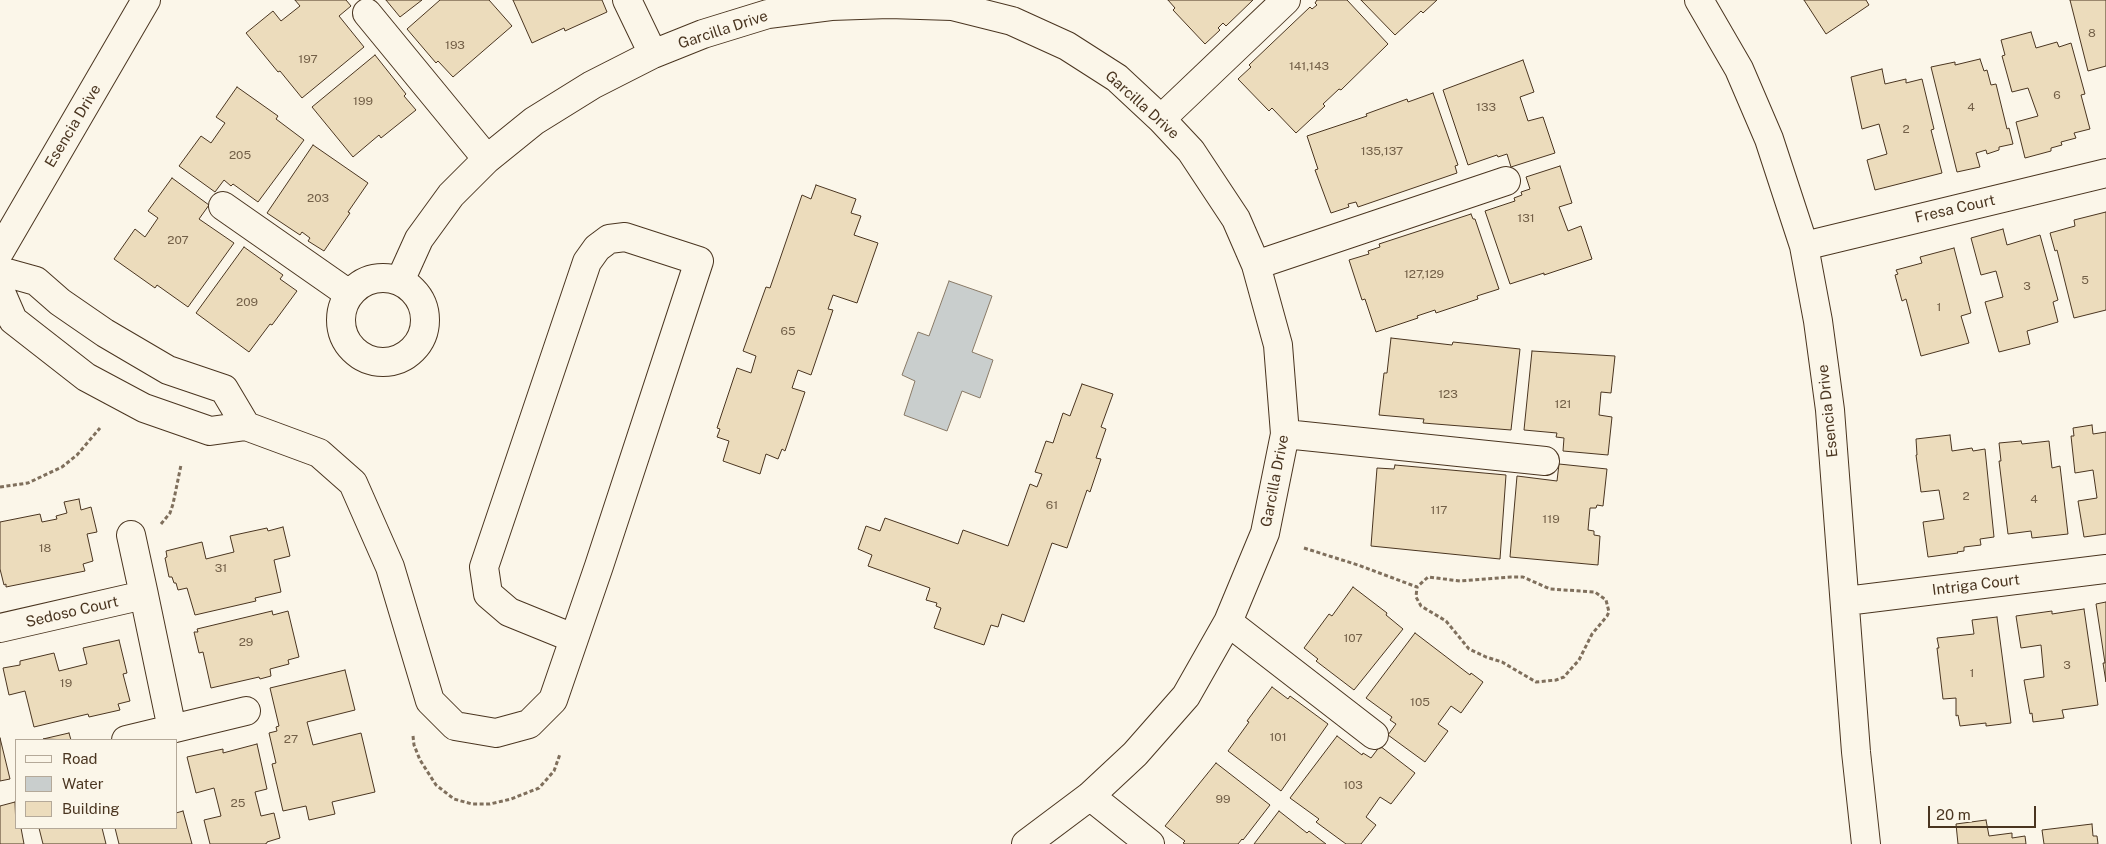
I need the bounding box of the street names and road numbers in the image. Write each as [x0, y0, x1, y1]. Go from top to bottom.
street label: Garcilla Drive [676, 7, 770, 53]
street label: Garcilla Drive [1101, 67, 1183, 143]
street label: Esencia Drive [41, 81, 105, 171]
street label: Fresa Court [1913, 191, 1997, 227]
street label: Esencia Drive [1814, 364, 1842, 458]
street label: Garcilla Drive [1257, 433, 1293, 529]
street label: Intriga Court [1931, 571, 2021, 599]
street label: Sedoso Court [24, 593, 120, 631]

